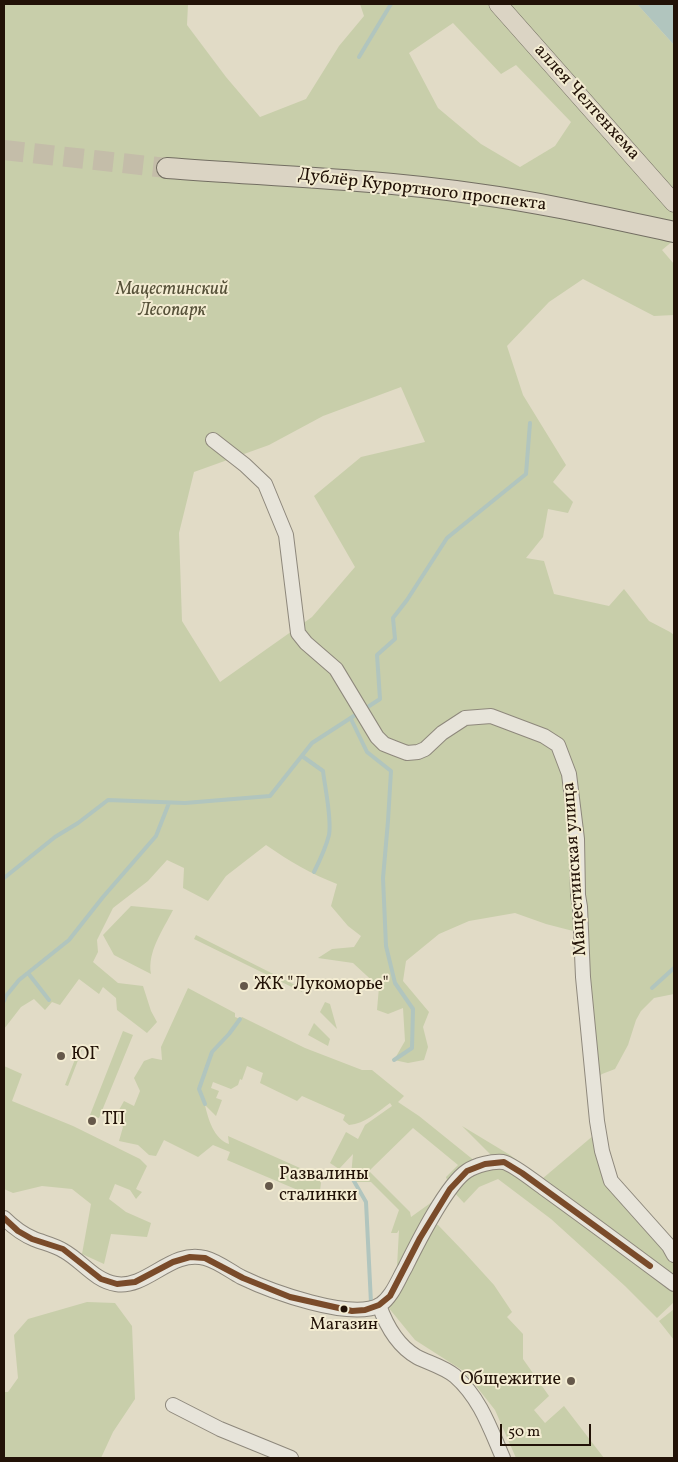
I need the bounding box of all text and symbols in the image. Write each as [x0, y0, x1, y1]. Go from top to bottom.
street label: аллея Челтенхема [528, 41, 644, 165]
street label: Дублёр Курортного проспекта [296, 165, 548, 217]
park label: Мацестинский Лесопарк [116, 280, 228, 322]
street label: Мацестинская улица [559, 781, 593, 957]
place label: ЖК "Лукоморье" [254, 975, 389, 997]
marker: ЖК "Лукоморье" [238, 980, 250, 992]
place label: ЮГ [71, 1045, 99, 1067]
marker: ЮГ [55, 1050, 67, 1062]
place label: ТП [102, 1110, 125, 1132]
marker: ТП [86, 1115, 98, 1127]
place label: Развалины сталинки [279, 1165, 369, 1208]
marker: Развалины сталинки [263, 1180, 275, 1192]
marker: Магазин [339, 1304, 349, 1314]
place label: Магазин [310, 1316, 378, 1336]
place label: Общежитие [460, 1370, 561, 1392]
marker: Общежитие [565, 1375, 577, 1387]
scale bar [503, 1414, 594, 1446]
text: 50 m [508, 1422, 540, 1443]

